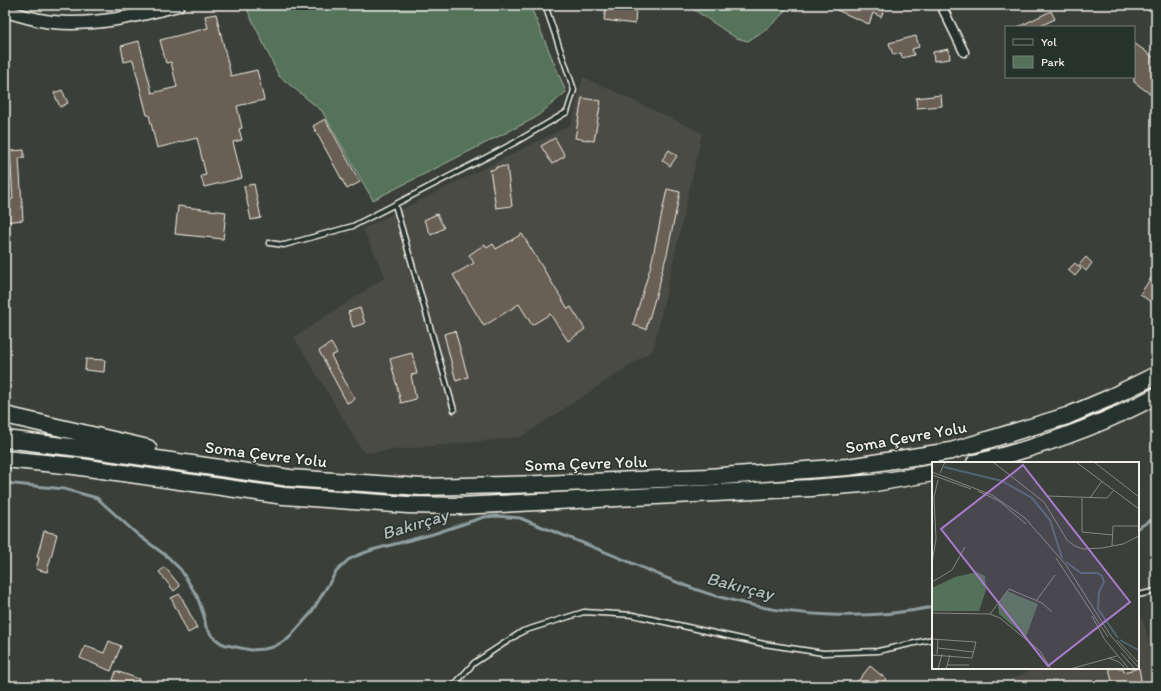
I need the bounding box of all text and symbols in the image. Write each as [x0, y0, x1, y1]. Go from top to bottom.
legend [1005, 26, 1135, 78]
text: Yol [1041, 35, 1057, 49]
text: Park [1041, 55, 1065, 69]
street label: Soma Çevre Yolu [844, 416, 969, 458]
street label: Soma Çevre Yolu [204, 437, 329, 471]
street label: Soma Çevre Yolu [524, 451, 648, 475]
inset map [932, 462, 1139, 669]
water label: Bakırçay [379, 503, 453, 545]
water label: Bakırçay [704, 567, 778, 606]

